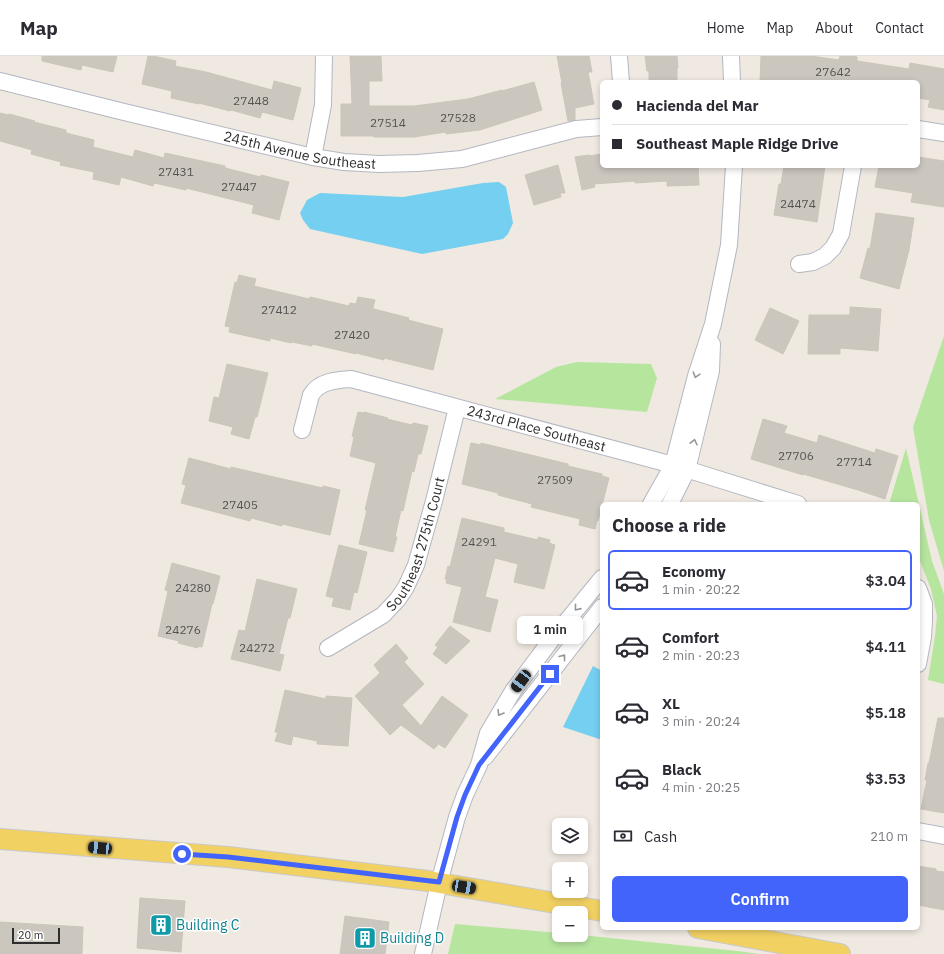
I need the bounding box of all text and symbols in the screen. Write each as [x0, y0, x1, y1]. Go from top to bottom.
text: Map [20, 16, 58, 40]
text: Home [707, 19, 744, 37]
text: Map [766, 19, 793, 37]
text: About [815, 19, 853, 37]
text: Contact [875, 19, 924, 37]
house number: 27642 [815, 64, 851, 79]
house number: 27448 [233, 93, 269, 108]
text: Hacienda del Mar [636, 96, 759, 115]
house number: 27528 [440, 110, 476, 125]
house number: 27514 [370, 115, 406, 130]
street label: 245th Avenue Southeast [222, 127, 377, 173]
text: Southeast Maple Ridge Drive [636, 134, 838, 153]
house number: 27431 [158, 164, 194, 179]
house number: 27447 [221, 179, 257, 194]
house number: 24474 [780, 196, 816, 211]
house number: 27412 [261, 302, 297, 317]
house number: 27420 [334, 327, 370, 342]
one-way arrow [692, 371, 701, 378]
street label: 243rd Place Southeast [465, 401, 608, 456]
one-way arrow [689, 439, 697, 445]
house number: 27706 [778, 448, 814, 463]
house number: 27714 [836, 454, 872, 469]
house number: 27509 [537, 472, 573, 487]
street label: Southeast 275th Court [382, 475, 449, 615]
house number: 27405 [222, 497, 258, 512]
text: Choose a ride [612, 514, 726, 537]
house number: 24291 [461, 534, 497, 549]
icon: car [614, 562, 650, 598]
text: Economy [662, 562, 726, 581]
text: $3.04 [866, 571, 906, 590]
house number: 24280 [175, 580, 211, 595]
text: 1 min · 20:22 [662, 581, 740, 598]
one-way arrow [575, 603, 582, 611]
callout: 1 min [517, 616, 583, 644]
text: 1 min [533, 621, 567, 638]
house number: 24276 [165, 622, 201, 637]
icon: car [614, 628, 650, 664]
text: Comfort [662, 628, 719, 647]
text: $4.11 [866, 637, 906, 656]
house number: 24272 [239, 640, 275, 655]
text: 2 min · 20:23 [662, 647, 740, 664]
one-way arrow [558, 655, 565, 662]
route end [541, 665, 559, 683]
car [509, 668, 533, 694]
icon: car [614, 694, 650, 730]
text: XL [662, 694, 680, 713]
text: $5.18 [866, 703, 906, 722]
one-way arrow [498, 709, 505, 716]
text: 3 min · 20:24 [662, 713, 740, 730]
icon: car [614, 760, 650, 796]
text: Black [662, 760, 702, 779]
text: $3.53 [866, 769, 906, 788]
text: 4 min · 20:25 [662, 779, 740, 796]
map controls [552, 818, 588, 942]
button: layers [552, 818, 588, 854]
icon: cash [612, 825, 634, 847]
text: Cash [644, 827, 677, 846]
text: 210 m [870, 828, 908, 845]
car [88, 841, 112, 855]
route start [173, 845, 191, 863]
button: + [552, 862, 588, 898]
button: Confirm [612, 876, 908, 922]
car [451, 879, 477, 895]
button: − [552, 906, 588, 942]
building icon: Building C [148, 912, 174, 938]
place label: Building C [176, 916, 240, 934]
building icon: Building D [352, 925, 378, 951]
scale bar [12, 926, 60, 945]
text: 20 m [18, 928, 43, 942]
place label: Building D [380, 929, 444, 947]

